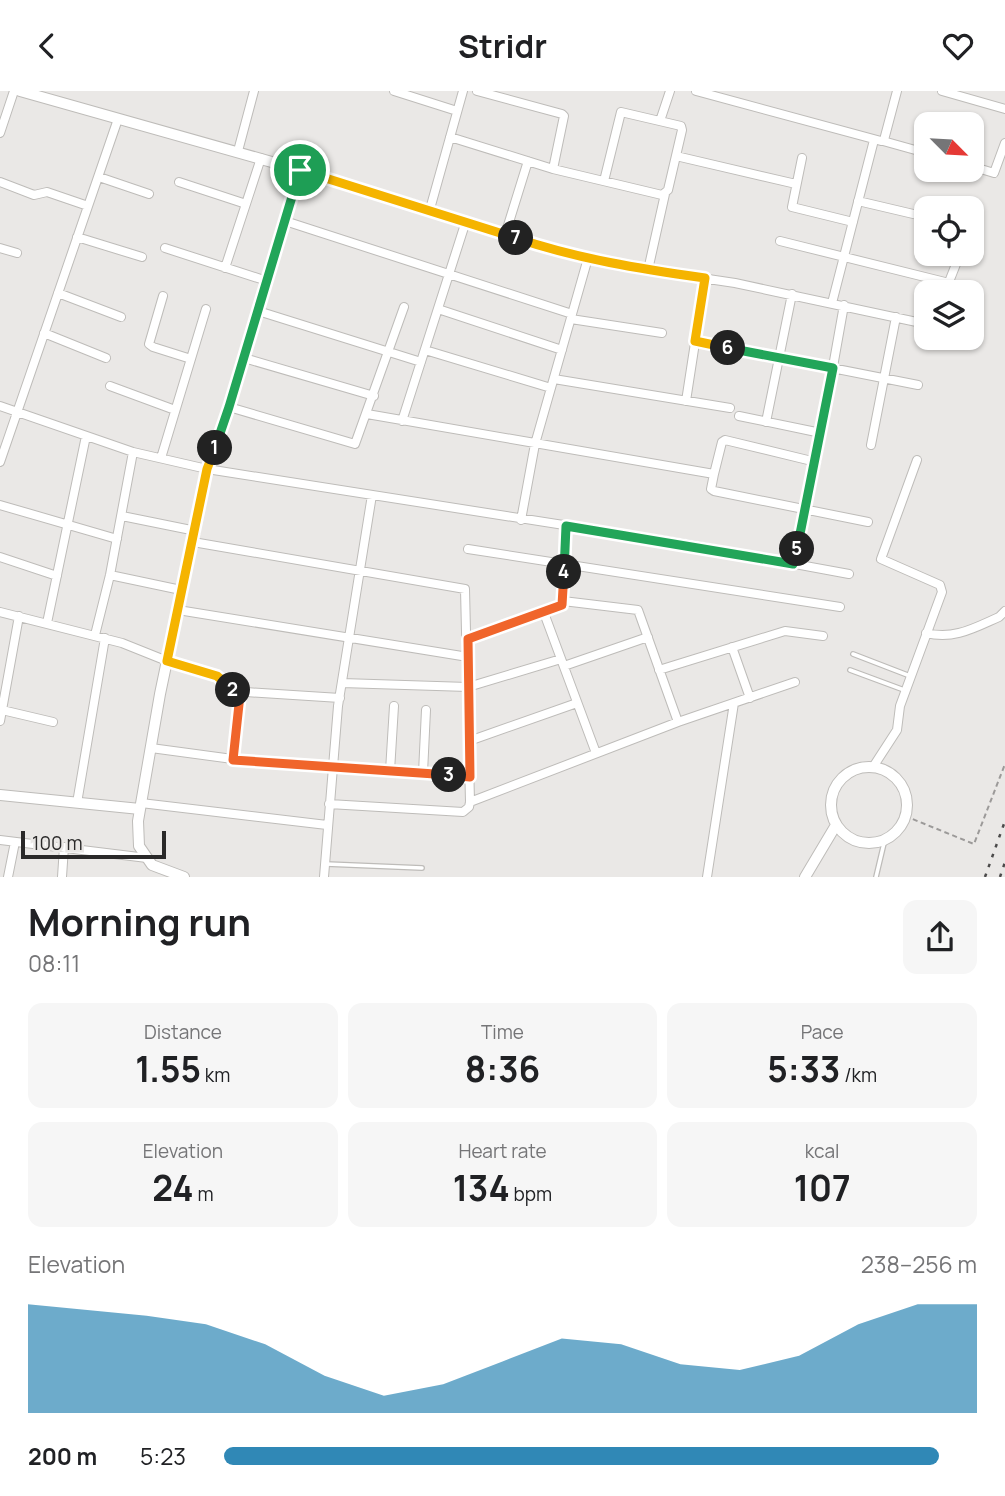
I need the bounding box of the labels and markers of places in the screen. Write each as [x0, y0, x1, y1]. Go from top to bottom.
pin [270, 140, 330, 200]
pin: 7 [498, 221, 534, 255]
pin: 6 [710, 331, 746, 365]
pin: 1 [198, 431, 232, 465]
pin: 5 [780, 531, 814, 567]
pin: 4 [546, 554, 582, 589]
pin: 2 [216, 673, 250, 707]
pin: 3 [432, 757, 466, 793]

